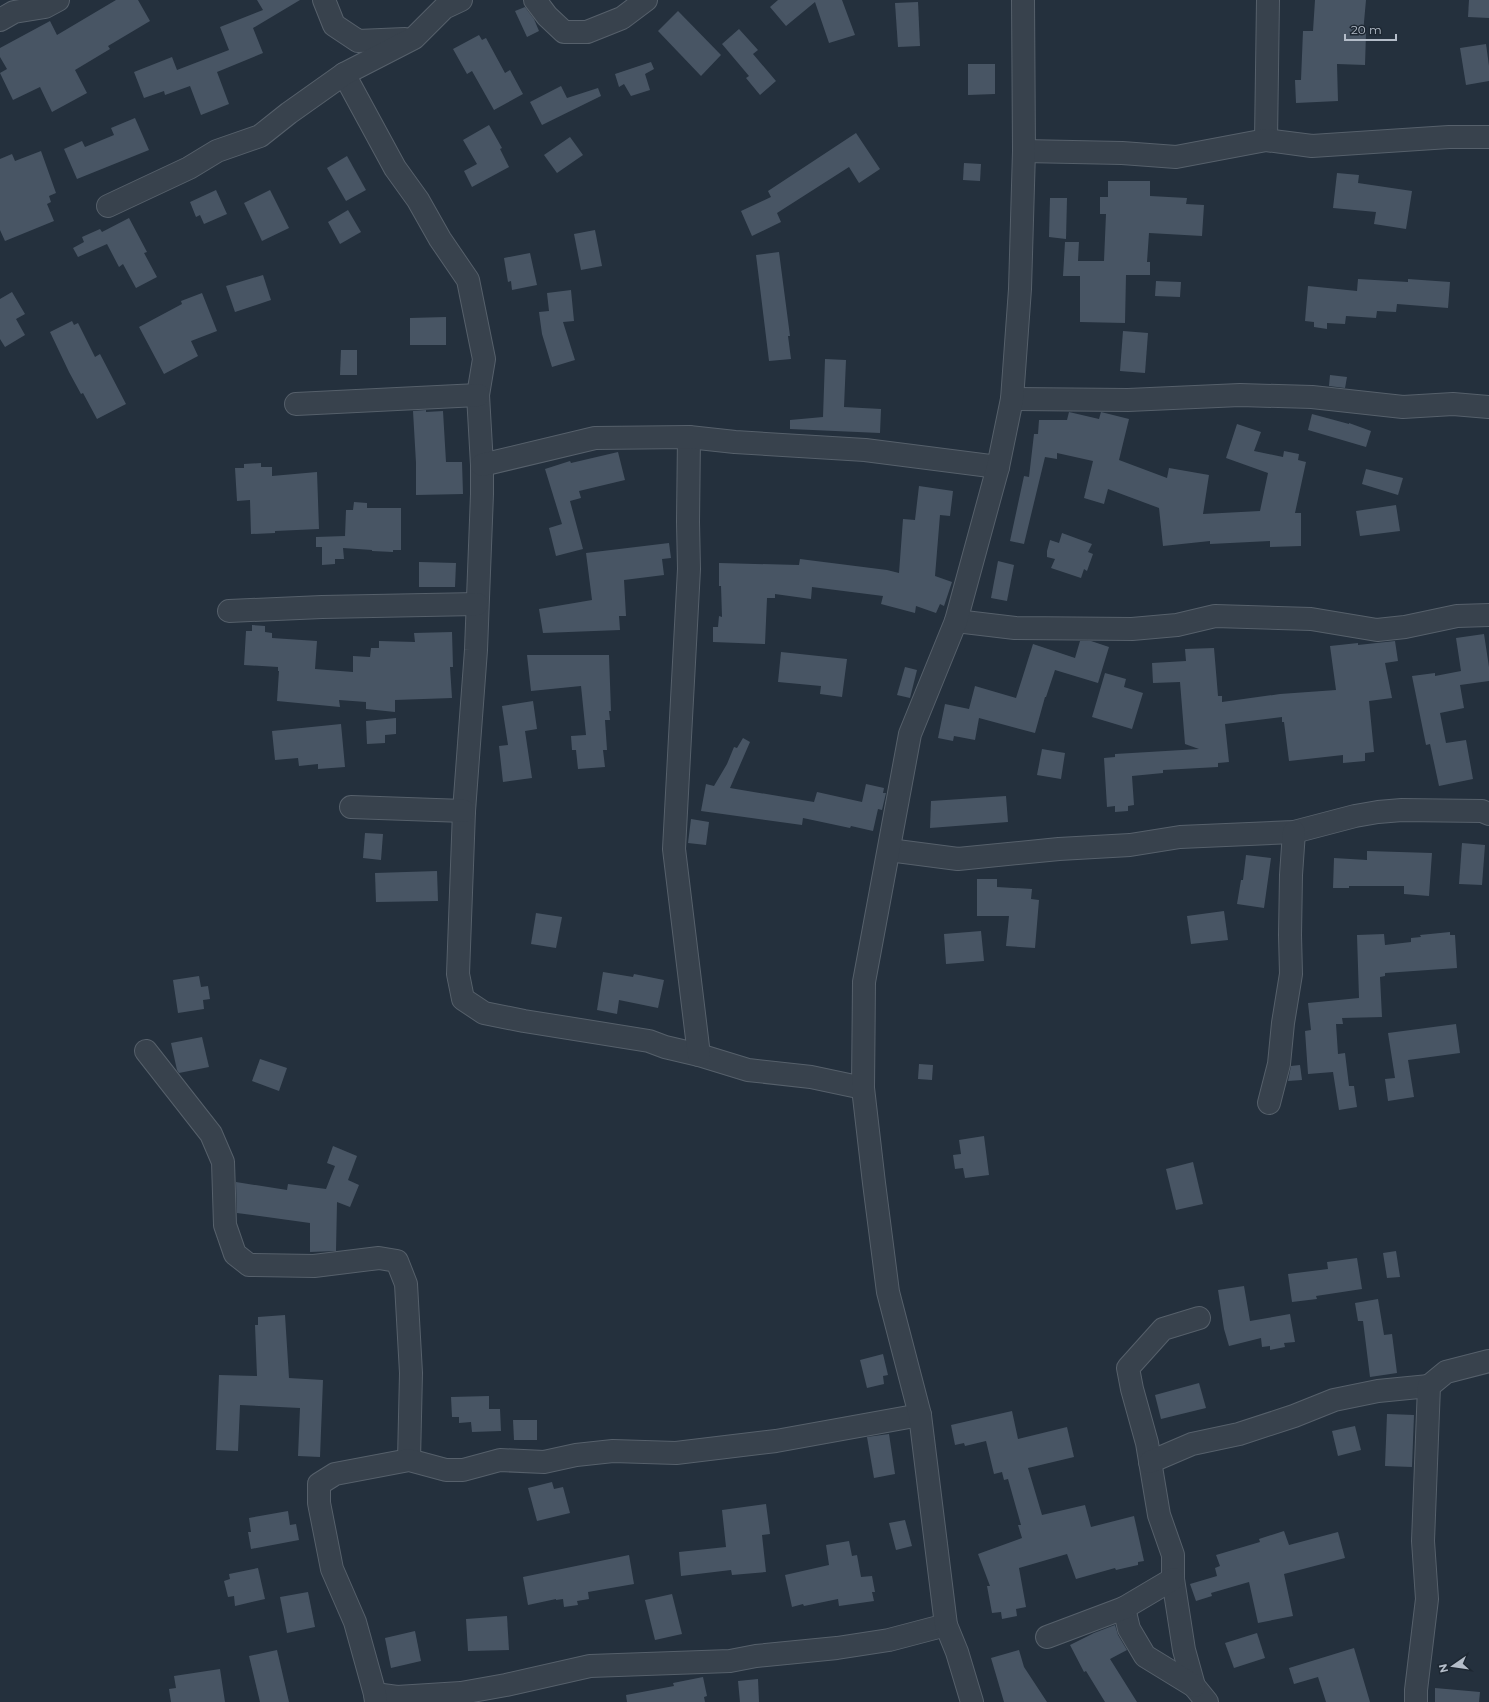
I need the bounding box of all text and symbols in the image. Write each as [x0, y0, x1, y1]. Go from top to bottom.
scale bar [1345, 16, 1396, 42]
text: 20 m [1351, 22, 1382, 37]
north arrow [1433, 1646, 1473, 1686]
text: N [1435, 1662, 1451, 1674]

